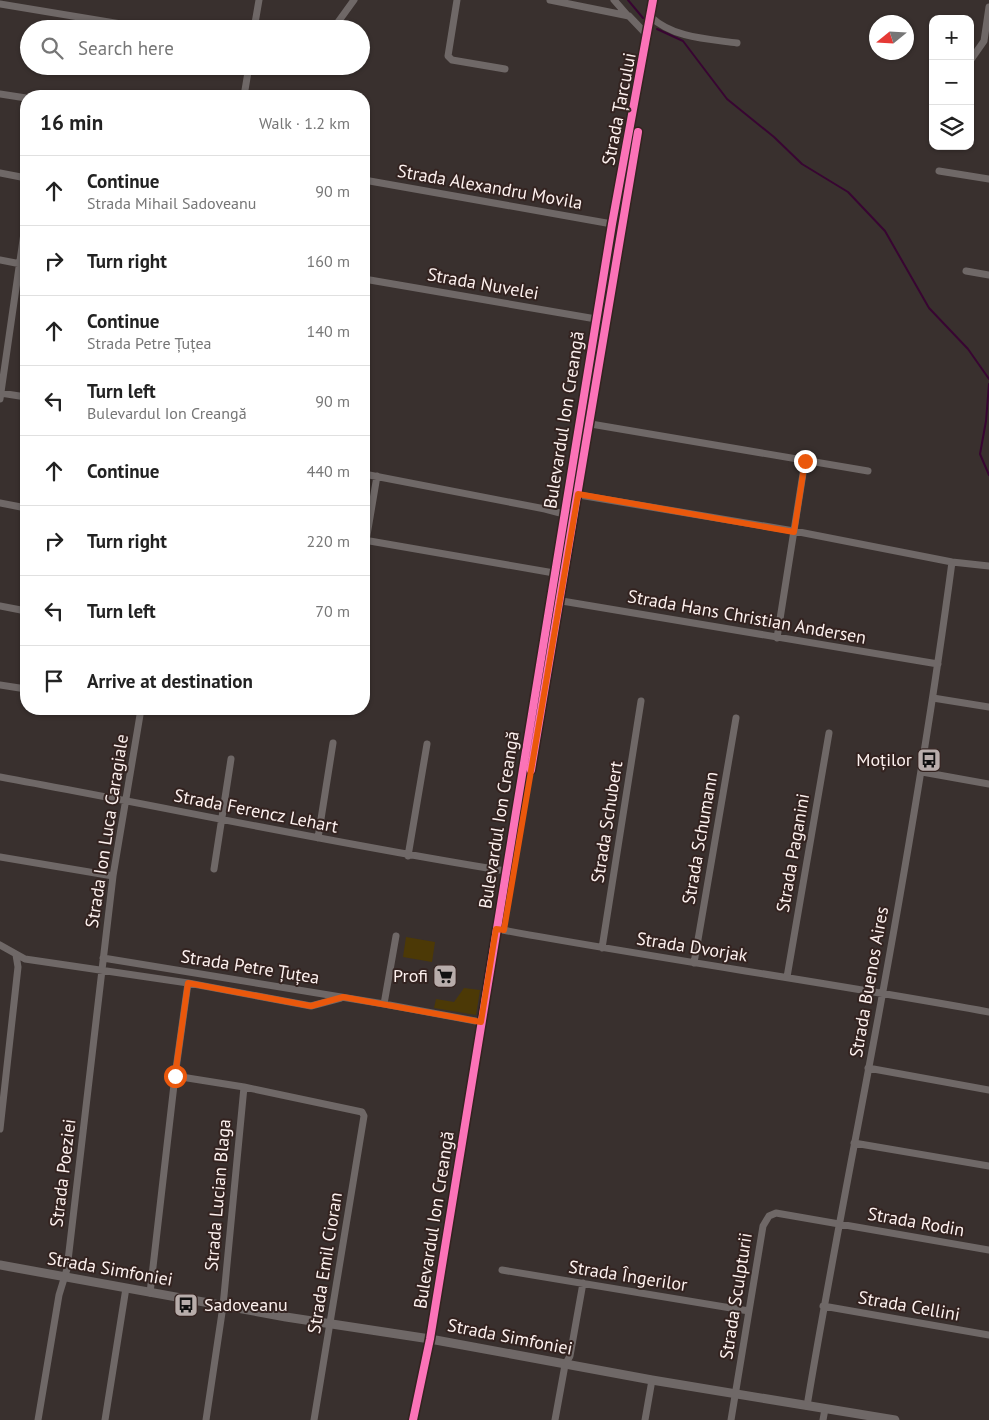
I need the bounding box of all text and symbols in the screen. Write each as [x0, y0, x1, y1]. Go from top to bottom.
north arrow [869, 15, 914, 60]
map controls [929, 15, 974, 150]
button: + [929, 15, 974, 60]
search box [20, 20, 370, 75]
icon: search [38, 34, 66, 62]
text: Search here [78, 36, 174, 60]
street label: Strada Țarcului [596, 51, 641, 167]
button: − [929, 60, 974, 105]
button: layers [929, 105, 974, 150]
text: 16 min [40, 109, 103, 136]
text: Walk · 1.2 km [259, 113, 350, 133]
street label: Strada Alexandru Movila [396, 159, 585, 214]
text: Continue [87, 169, 159, 193]
icon: ahead [40, 177, 68, 205]
text: 90 m [315, 181, 350, 201]
text: Strada Mihail Sadoveanu [87, 193, 256, 213]
icon: right [40, 247, 68, 275]
text: Turn right [87, 249, 167, 273]
text: 160 m [307, 251, 350, 271]
street label: Strada Nuvelei [426, 262, 541, 305]
text: Continue [87, 309, 159, 333]
icon: ahead [40, 317, 68, 345]
text: 140 m [307, 321, 350, 341]
street label: Bulevardul Ion Creangă [538, 329, 589, 510]
text: Strada Petre Țuțea [87, 333, 212, 353]
text: Turn left [87, 379, 156, 403]
icon: left [40, 387, 68, 415]
text: 90 m [315, 391, 350, 411]
text: Bulevardul Ion Creangă [87, 403, 247, 423]
route end [794, 450, 817, 473]
icon: ahead [40, 457, 68, 485]
text: Continue [87, 459, 159, 483]
text: 440 m [307, 461, 350, 481]
icon: right [40, 527, 68, 555]
text: Turn right [87, 529, 167, 553]
text: 220 m [307, 531, 350, 551]
street label: Strada Hans Christian Andersen [626, 584, 868, 649]
icon: left [40, 597, 68, 625]
text: Turn left [87, 599, 156, 623]
text: 70 m [315, 601, 350, 621]
icon: arrive [40, 667, 68, 695]
text: Arrive at destination [87, 669, 253, 693]
street label: Bulevardul Ion Creangă [473, 729, 524, 910]
street label: Strada Ion Luca Caragiale [80, 732, 133, 929]
bus stop icon: Moților [916, 747, 942, 773]
place label: Moților [856, 748, 912, 771]
street label: Strada Schubert [586, 759, 627, 884]
street label: Strada Schumann [676, 770, 723, 906]
street label: Strada Ferencz Lehart [172, 783, 340, 838]
street label: Strada Paganini [771, 792, 814, 914]
street label: Strada Buenos Aires [844, 905, 893, 1059]
street label: Strada Dvorjak [635, 926, 750, 967]
street label: Strada Petre Țuțea [179, 944, 321, 989]
supermarket icon: Profi [432, 963, 458, 989]
place label: Profi [393, 964, 428, 987]
route start [164, 1065, 187, 1088]
street label: Strada Poeziei [44, 1117, 81, 1228]
street label: Strada Lucian Blaga [199, 1118, 236, 1272]
street label: Bulevardul Ion Creangă [408, 1129, 459, 1310]
street label: Strada Emil Cioran [302, 1191, 347, 1335]
street label: Strada Rodin [866, 1202, 966, 1241]
street label: Strada Sculpturii [714, 1231, 757, 1361]
street label: Strada Simfoniei [46, 1246, 175, 1291]
street label: Strada Îngerilor [567, 1255, 689, 1296]
street label: Strada Cellini [856, 1285, 962, 1326]
bus stop icon: Sadoveanu [173, 1292, 199, 1318]
place label: Sadoveanu [204, 1293, 288, 1316]
street label: Strada Simfoniei [446, 1313, 575, 1360]

